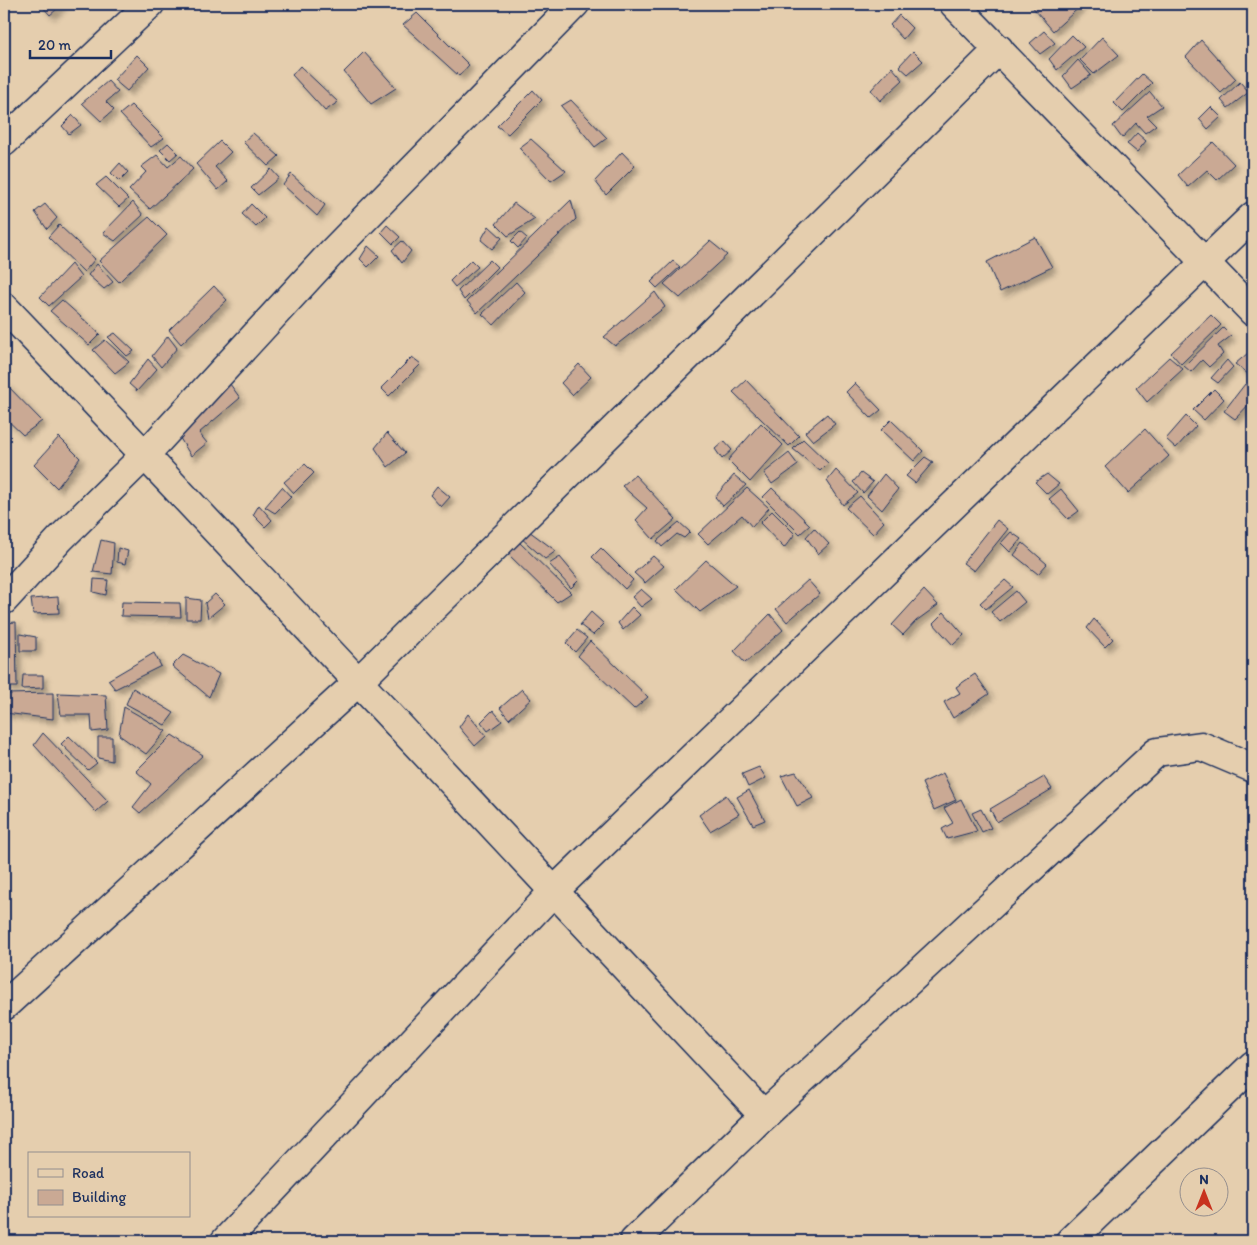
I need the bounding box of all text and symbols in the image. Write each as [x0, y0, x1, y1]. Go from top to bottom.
scale bar [30, 28, 111, 60]
text: 20 m [38, 36, 72, 54]
legend [28, 1152, 190, 1218]
text: Road [72, 1164, 105, 1182]
north arrow [1180, 1168, 1230, 1218]
text: N [1199, 1171, 1209, 1188]
text: Building [72, 1188, 126, 1206]

